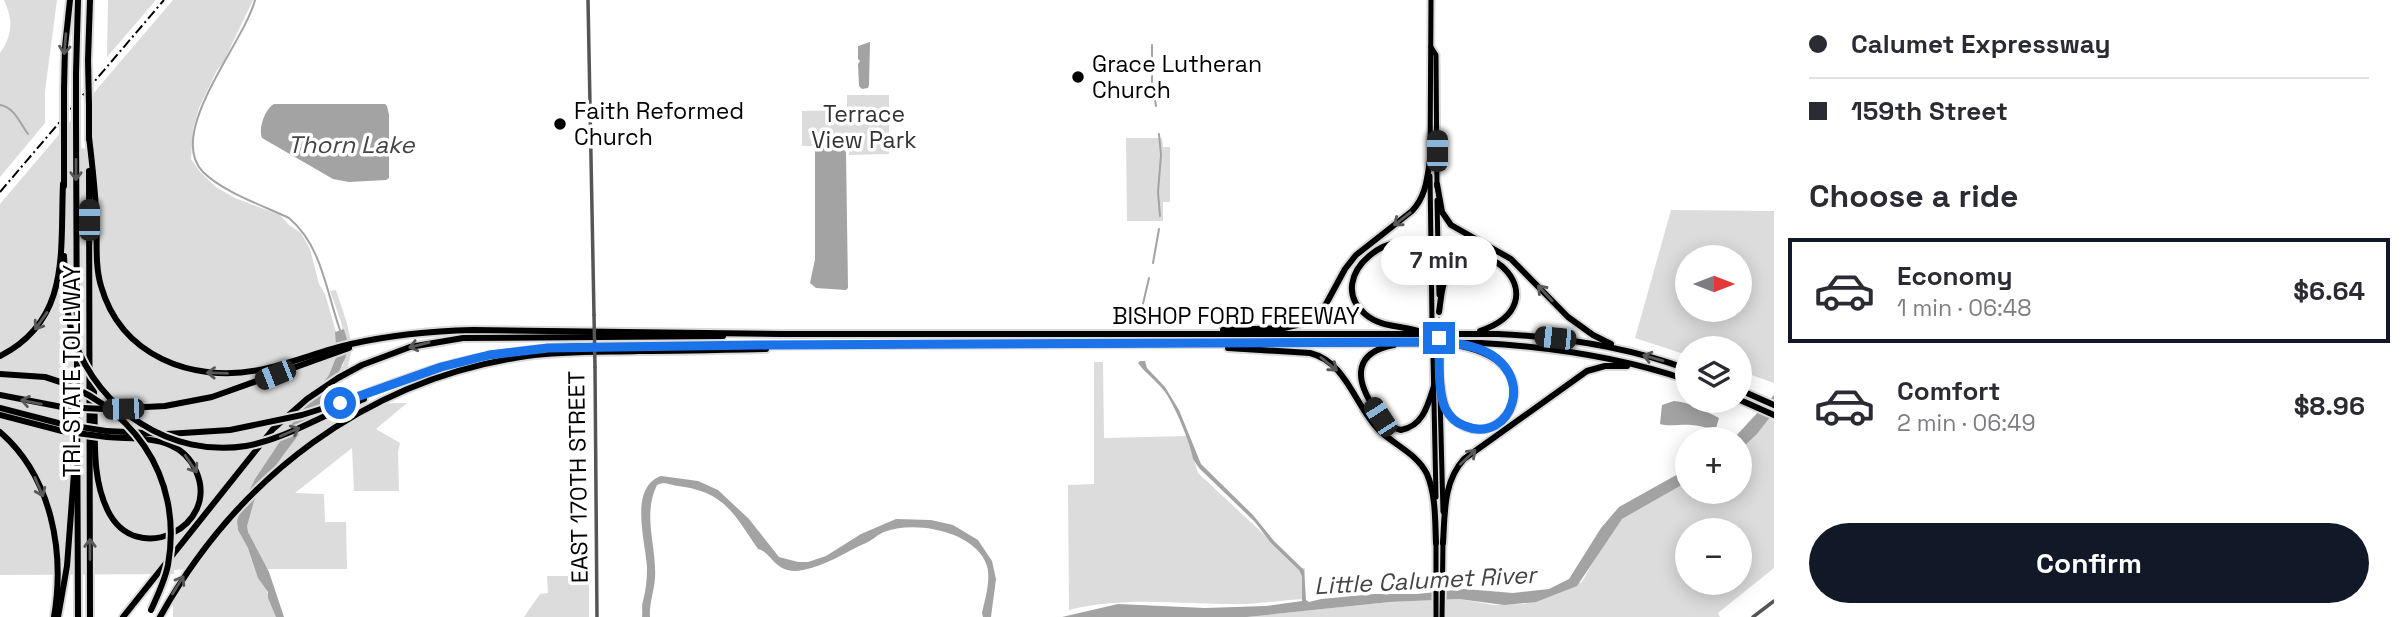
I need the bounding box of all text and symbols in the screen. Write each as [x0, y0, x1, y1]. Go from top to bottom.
text: Calumet Expressway [1851, 27, 2110, 61]
one-way arrow [58, 33, 71, 55]
place label: Grace Lutheran Church [1092, 49, 1262, 105]
marker: Grace Lutheran Church [1070, 69, 1086, 85]
text: 159th Street [1851, 94, 2008, 128]
place label: Faith Reformed Church [574, 96, 744, 152]
park label: Terrace View Park [811, 99, 917, 155]
marker: Faith Reformed Church [552, 116, 568, 132]
water label: Thorn Lake [288, 129, 415, 160]
car [1427, 130, 1448, 172]
one-way arrow [69, 158, 83, 181]
text: Choose a ride [1809, 176, 2019, 216]
car [79, 199, 100, 241]
one-way arrow [1393, 211, 1411, 226]
callout: 7 min [1381, 236, 1497, 286]
text: 7 min [1410, 245, 1468, 275]
north arrow [1675, 245, 1752, 322]
map controls [1675, 245, 1752, 595]
icon: car [1813, 259, 1876, 322]
text: Economy [1897, 259, 2013, 293]
street label: TRI-STATE TOLLWAY [57, 265, 87, 477]
text: $6.64 [2293, 274, 2365, 308]
one-way arrow [1536, 285, 1553, 302]
text: 1 min · 06:48 [1897, 293, 2032, 323]
street label: BISHOP FORD FREEWAY [1112, 301, 1360, 331]
one-way arrow [34, 311, 48, 330]
route end [1423, 322, 1455, 354]
car [1534, 325, 1577, 351]
button: layers [1675, 336, 1752, 413]
one-way arrow [408, 339, 431, 352]
one-way arrow [1642, 351, 1664, 364]
one-way arrow [1320, 356, 1338, 372]
car [252, 357, 299, 393]
one-way arrow [205, 366, 228, 380]
street label: EAST 170TH STREET [561, 371, 595, 583]
icon: car [1813, 374, 1876, 437]
text: Comfort [1897, 374, 2000, 408]
route start [324, 387, 356, 419]
text: $8.96 [2294, 389, 2365, 423]
car [1360, 394, 1401, 440]
one-way arrow [20, 395, 43, 408]
car [102, 398, 145, 420]
text: 2 min · 06:49 [1897, 408, 2036, 438]
one-way arrow [279, 425, 300, 438]
button: + [1675, 427, 1752, 504]
one-way arrow [1459, 449, 1477, 465]
one-way arrow [184, 453, 198, 473]
one-way arrow [34, 476, 47, 498]
button: − [1675, 518, 1752, 595]
button: Confirm [1809, 523, 2369, 603]
one-way arrow [83, 538, 97, 561]
water label: Little Calumet River [1313, 559, 1540, 601]
one-way arrow [171, 576, 185, 596]

